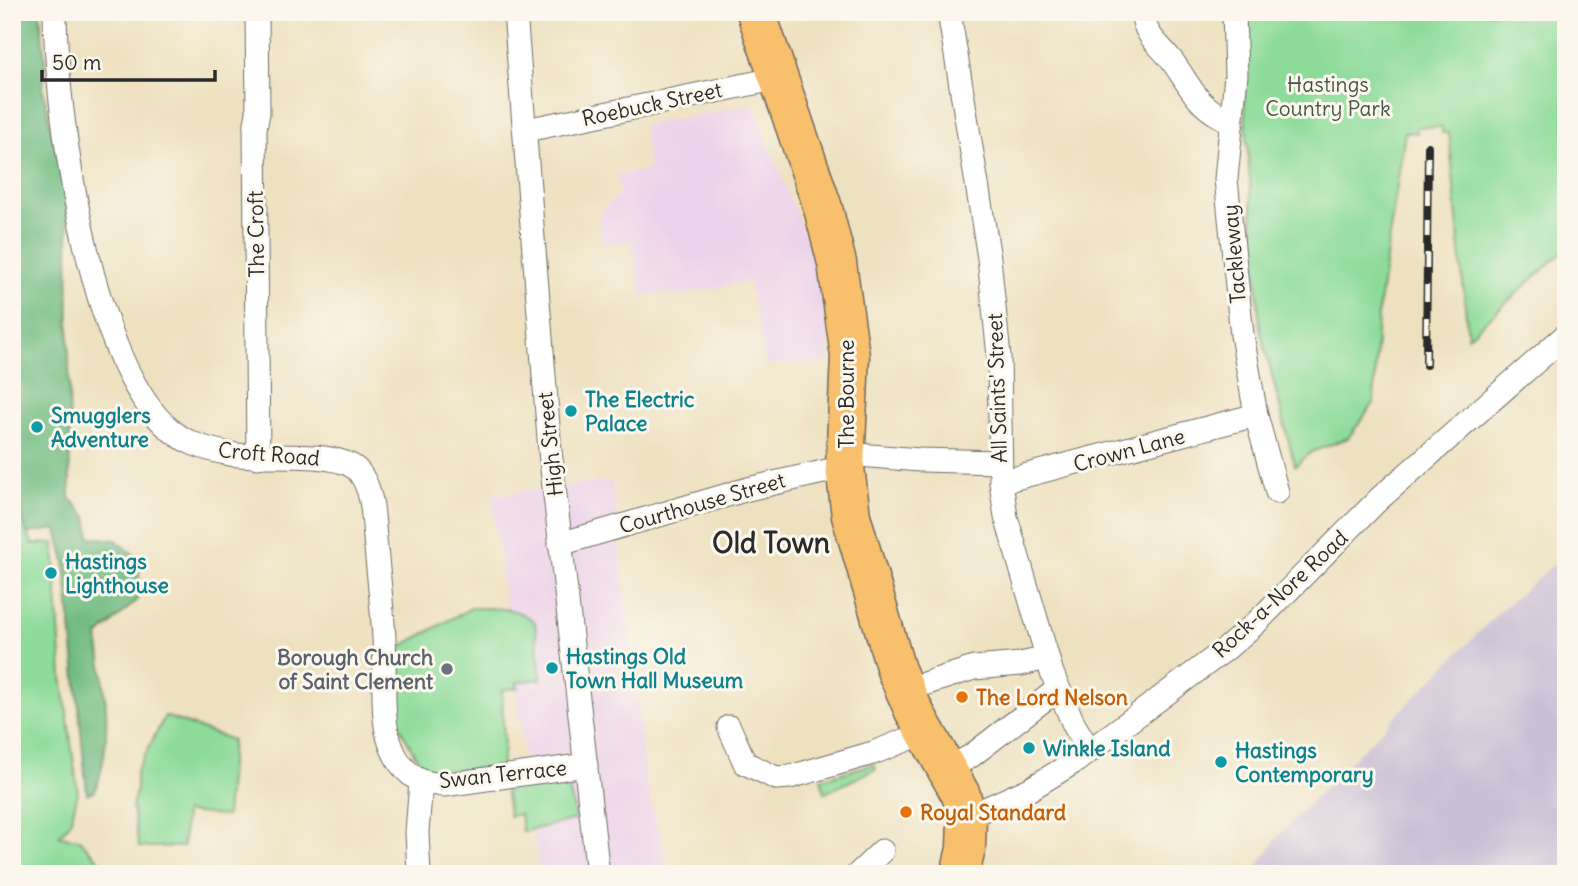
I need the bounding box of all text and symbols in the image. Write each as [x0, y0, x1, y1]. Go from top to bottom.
scale bar [42, 38, 215, 82]
text: 50 m [52, 49, 101, 76]
park label: Hastings Country Park [1265, 71, 1391, 122]
street label: Roebuck Street [579, 76, 725, 132]
street label: The Croft [242, 190, 270, 278]
street label: Tackleway [1216, 203, 1252, 305]
street label: All Saints' Street [981, 313, 1013, 463]
street label: The Bourne [833, 339, 860, 449]
place label: The Electric Palace [585, 386, 695, 437]
street label: High Street [531, 391, 569, 497]
place label: Smugglers Adventure [51, 402, 151, 453]
marker: The Electric Palace [563, 403, 579, 419]
marker: Smugglers Adventure [29, 419, 45, 435]
street label: Crown Lane [1070, 422, 1188, 478]
street label: Croft Road [217, 436, 321, 472]
street label: Courthouse Street [616, 466, 788, 540]
street label: Rock-a-Nore Road [1207, 524, 1353, 664]
district label: Old Town [712, 525, 830, 561]
place label: Hastings Lighthouse [65, 548, 169, 599]
marker: Hastings Lighthouse [43, 565, 59, 581]
place label: Hastings Old Town Hall Museum [566, 643, 744, 694]
place label: Borough Church of Saint Clement [277, 644, 434, 695]
marker: Hastings Old Town Hall Museum [544, 660, 560, 676]
marker: Borough Church of Saint Clement [439, 661, 455, 677]
place label: The Lord Nelson [976, 684, 1128, 711]
marker: The Lord Nelson [954, 689, 970, 705]
place label: Winkle Island [1043, 735, 1171, 762]
place label: Hastings Contemporary [1235, 737, 1374, 788]
marker: Winkle Island [1021, 740, 1037, 756]
street label: Swan Terrace [438, 754, 568, 794]
marker: Hastings Contemporary [1213, 754, 1229, 770]
place label: Royal Standard [920, 799, 1067, 826]
marker: Royal Standard [898, 804, 914, 820]

